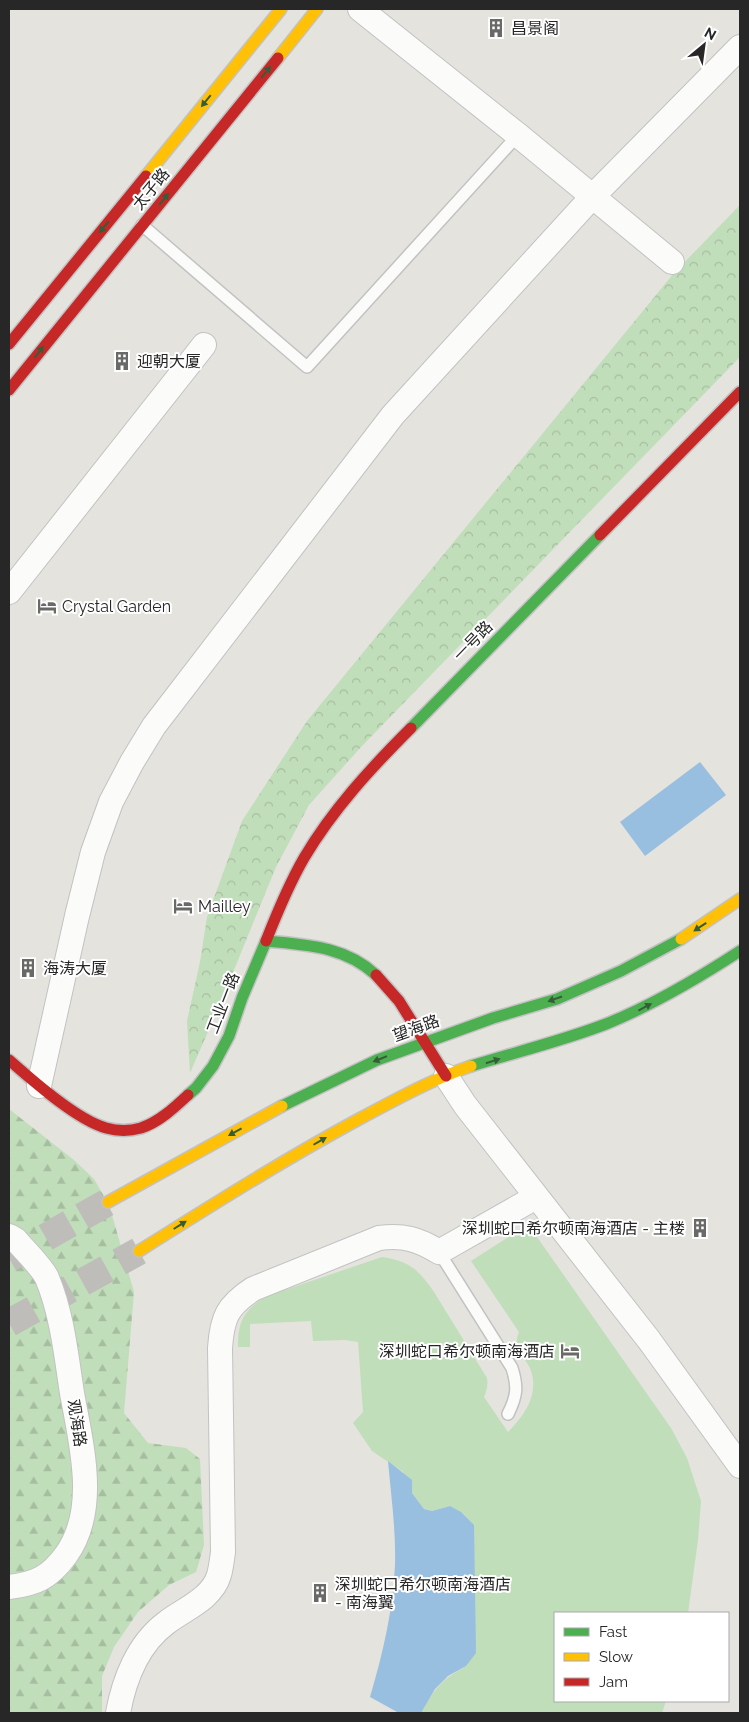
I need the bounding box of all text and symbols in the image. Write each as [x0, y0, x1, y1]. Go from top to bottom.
building icon: 昌景阁 [485, 17, 507, 39]
place label: 昌景阁 [511, 19, 559, 38]
north arrow [679, 20, 729, 70]
text: N [702, 24, 719, 43]
one-way arrow [260, 66, 271, 79]
one-way arrow [201, 94, 212, 107]
street label: 太子路 [129, 164, 173, 214]
one-way arrow [158, 193, 169, 206]
one-way arrow [98, 220, 109, 233]
one-way arrow [34, 346, 45, 359]
building icon: 迎朝大厦 [111, 350, 133, 372]
place label: 迎朝大厦 [137, 352, 201, 371]
hotel icon: Crystal Garden [36, 595, 58, 617]
place label: Crystal Garden [62, 597, 171, 616]
street label: 一号路 [449, 617, 497, 665]
hotel icon: Mailley [172, 895, 194, 917]
place label: Mailley [198, 897, 251, 916]
one-way arrow [694, 922, 707, 931]
building icon: 海涛大厦 [17, 957, 39, 979]
place label: 海涛大厦 [43, 959, 107, 978]
street label: 工业一路 [203, 970, 243, 1036]
one-way arrow [547, 995, 562, 1003]
one-way arrow [639, 1002, 652, 1011]
street label: 望海路 [390, 1011, 442, 1045]
one-way arrow [373, 1056, 387, 1064]
one-way arrow [485, 1057, 500, 1064]
one-way arrow [227, 1128, 242, 1136]
one-way arrow [313, 1137, 326, 1146]
building icon: 深圳蛇口希尔顿南海酒店 - 主楼 [689, 1217, 711, 1239]
place label: 深圳蛇口希尔顿南海酒店 - 主楼 [462, 1219, 685, 1238]
one-way arrow [174, 1221, 187, 1230]
hotel icon: 深圳蛇口希尔顿南海酒店 [559, 1340, 581, 1362]
place label: 深圳蛇口希尔顿南海酒店 [379, 1342, 555, 1361]
street label: 观海路 [64, 1398, 90, 1448]
place label: 深圳蛇口希尔顿南海酒店 - 南海翼 [335, 1575, 511, 1612]
building icon: 深圳蛇口希尔顿南海酒店 - 南海翼 [309, 1582, 331, 1604]
legend [554, 1612, 729, 1702]
text: Fast [599, 1623, 627, 1641]
text: Slow [599, 1648, 633, 1666]
text: Jam [599, 1673, 628, 1691]

